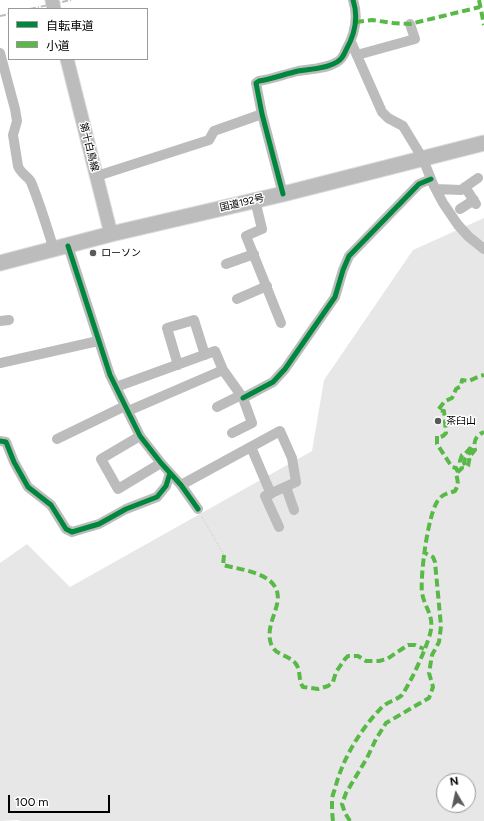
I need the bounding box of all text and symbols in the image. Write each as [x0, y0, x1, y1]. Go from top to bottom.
legend [8, 8, 148, 60]
text: 自転車道 [46, 19, 94, 33]
text: 小道 [46, 39, 70, 53]
street label: 第十白鳥線 [77, 121, 101, 173]
street label: 国道192号 [219, 192, 265, 214]
place label: ローソン [101, 247, 141, 259]
marker: ローソン [88, 248, 98, 258]
place label: 茶臼山 [446, 415, 476, 427]
marker: 茶臼山 [433, 416, 443, 426]
north arrow [436, 773, 476, 813]
text: N [449, 775, 459, 789]
scale bar [10, 787, 112, 813]
text: 100 m [15, 795, 49, 809]

